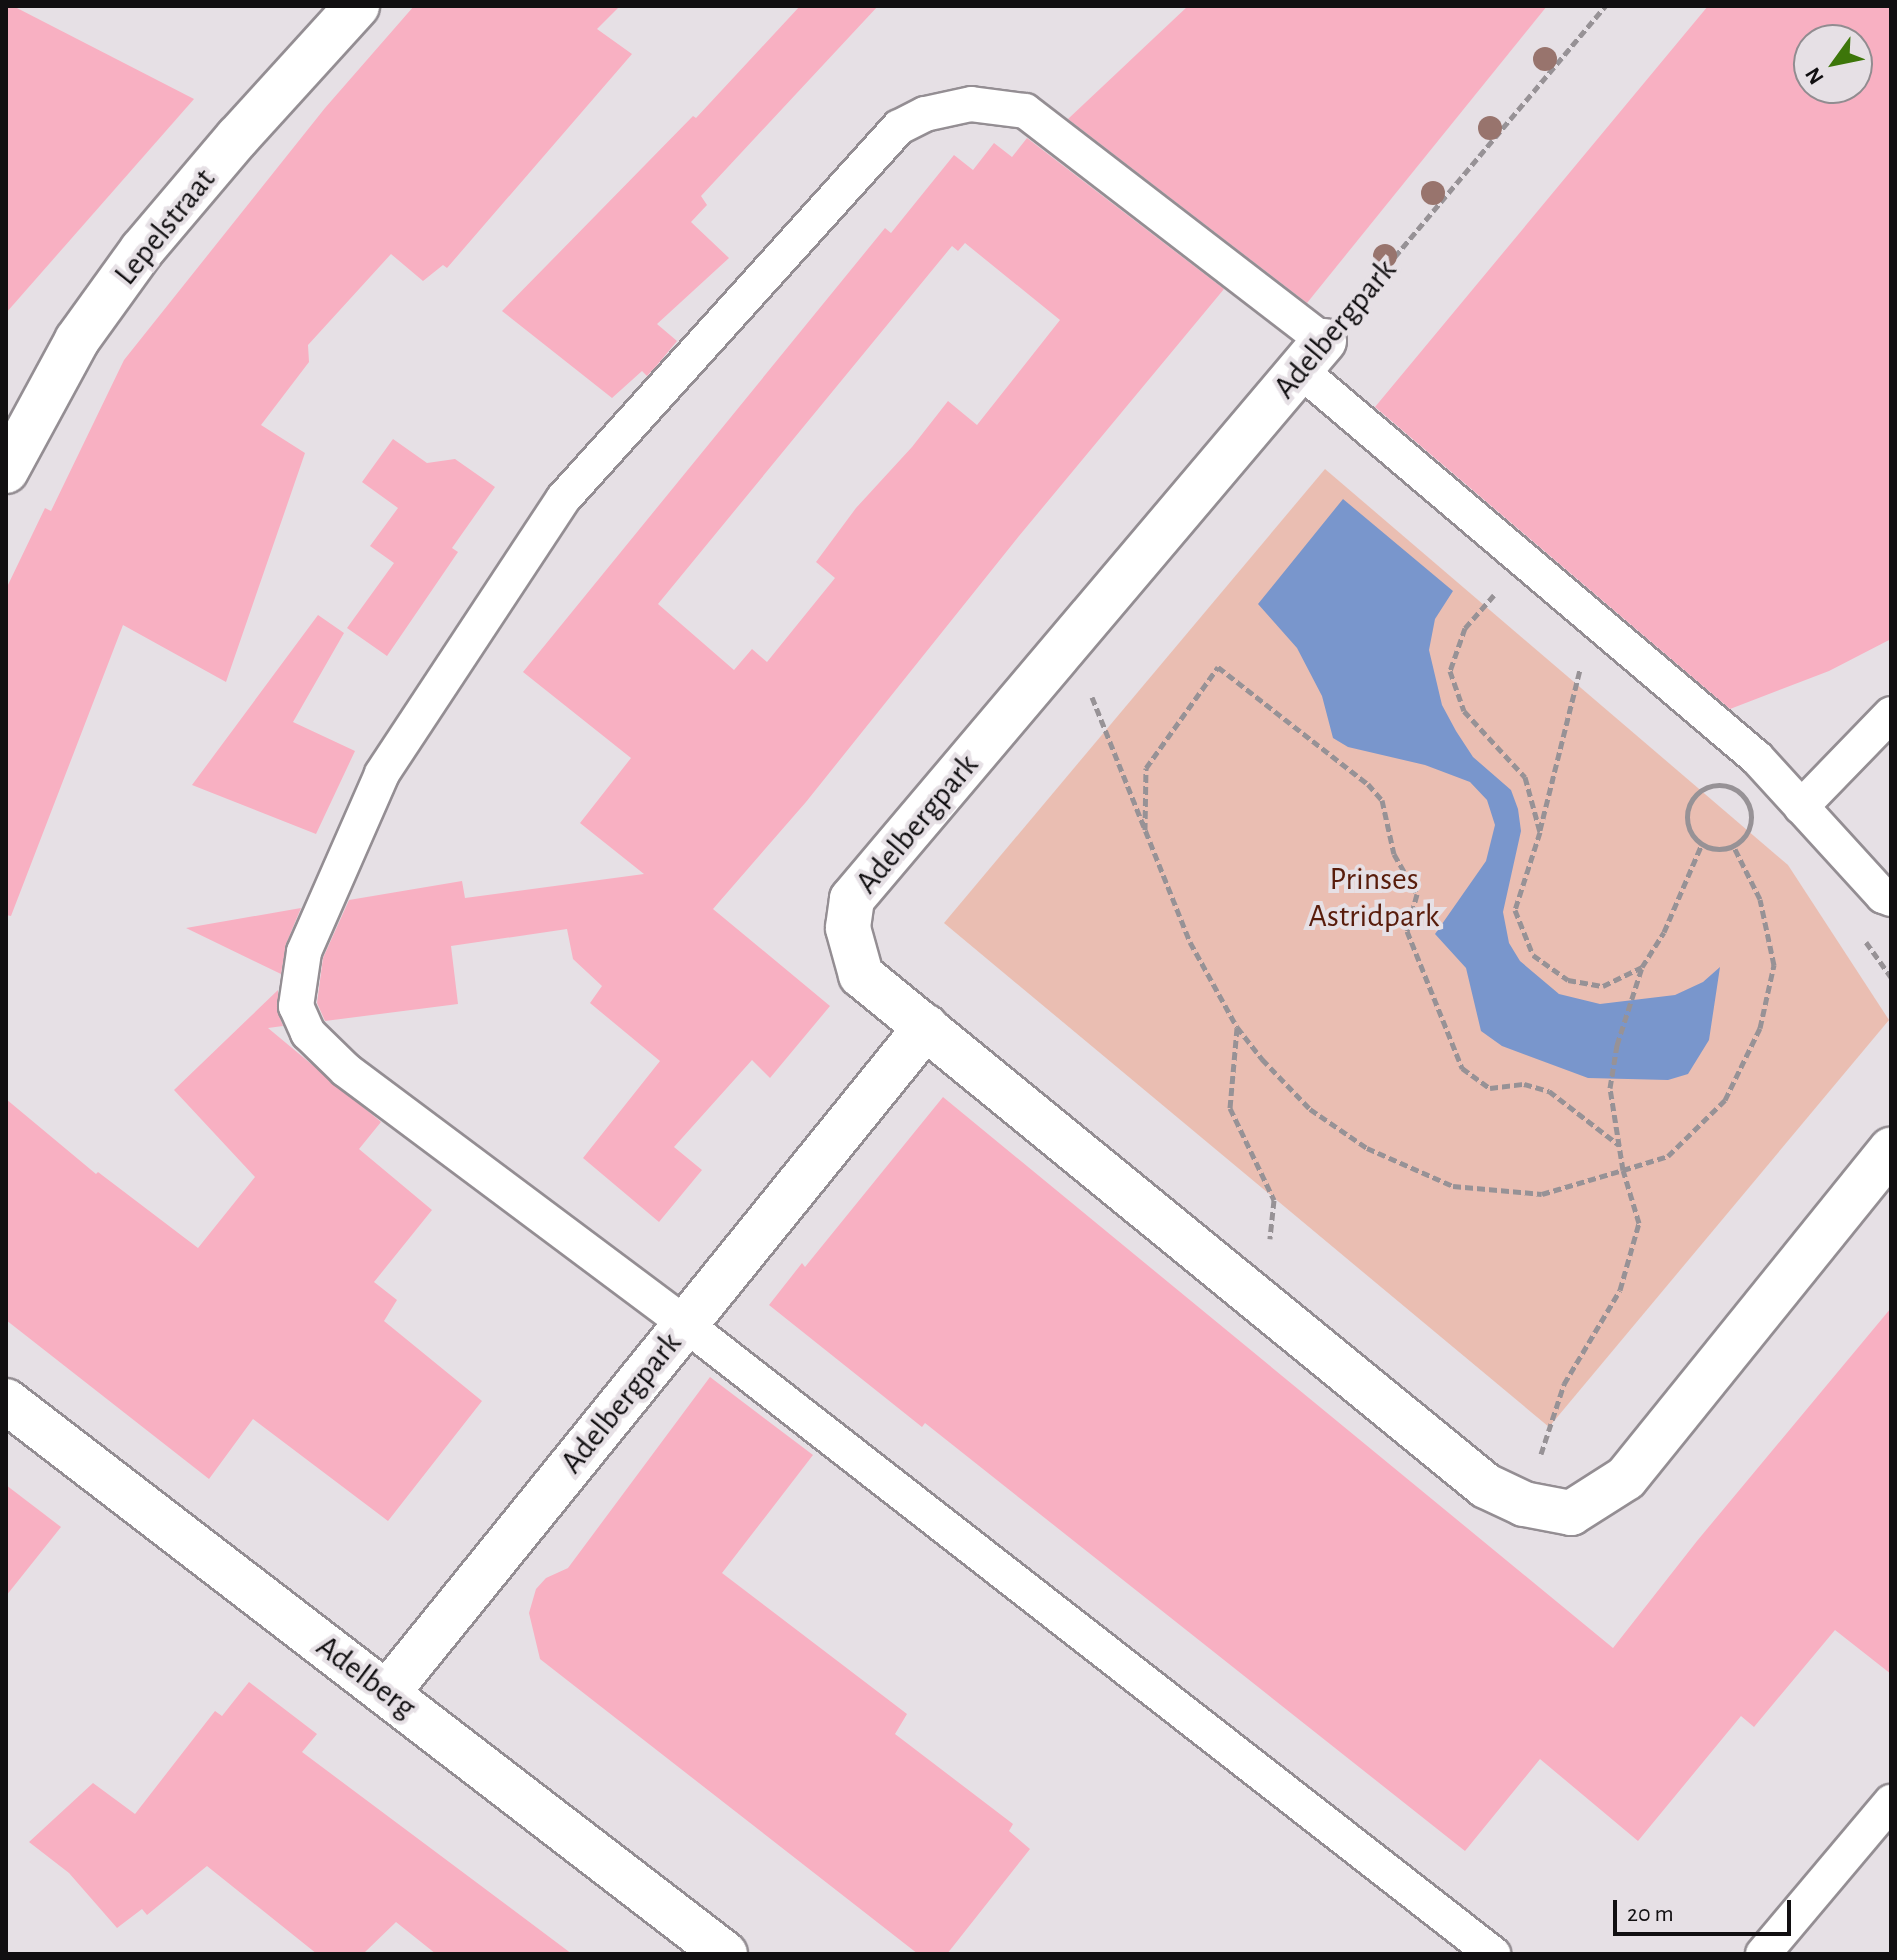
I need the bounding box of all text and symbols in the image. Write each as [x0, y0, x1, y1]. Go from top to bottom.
north arrow [1793, 24, 1873, 104]
text: N [1801, 64, 1828, 88]
street label: Lepelstraat [107, 161, 223, 293]
street label: Adelbergpark [1266, 252, 1404, 406]
street label: Adelbergpark [848, 747, 986, 901]
park label: Prinses Astridpark [1309, 861, 1439, 936]
street label: Adelbergpark [553, 1325, 689, 1481]
street label: Adelberg [309, 1627, 423, 1727]
scale bar [1617, 1884, 1795, 1934]
text: 20 m [1627, 1902, 1674, 1926]

